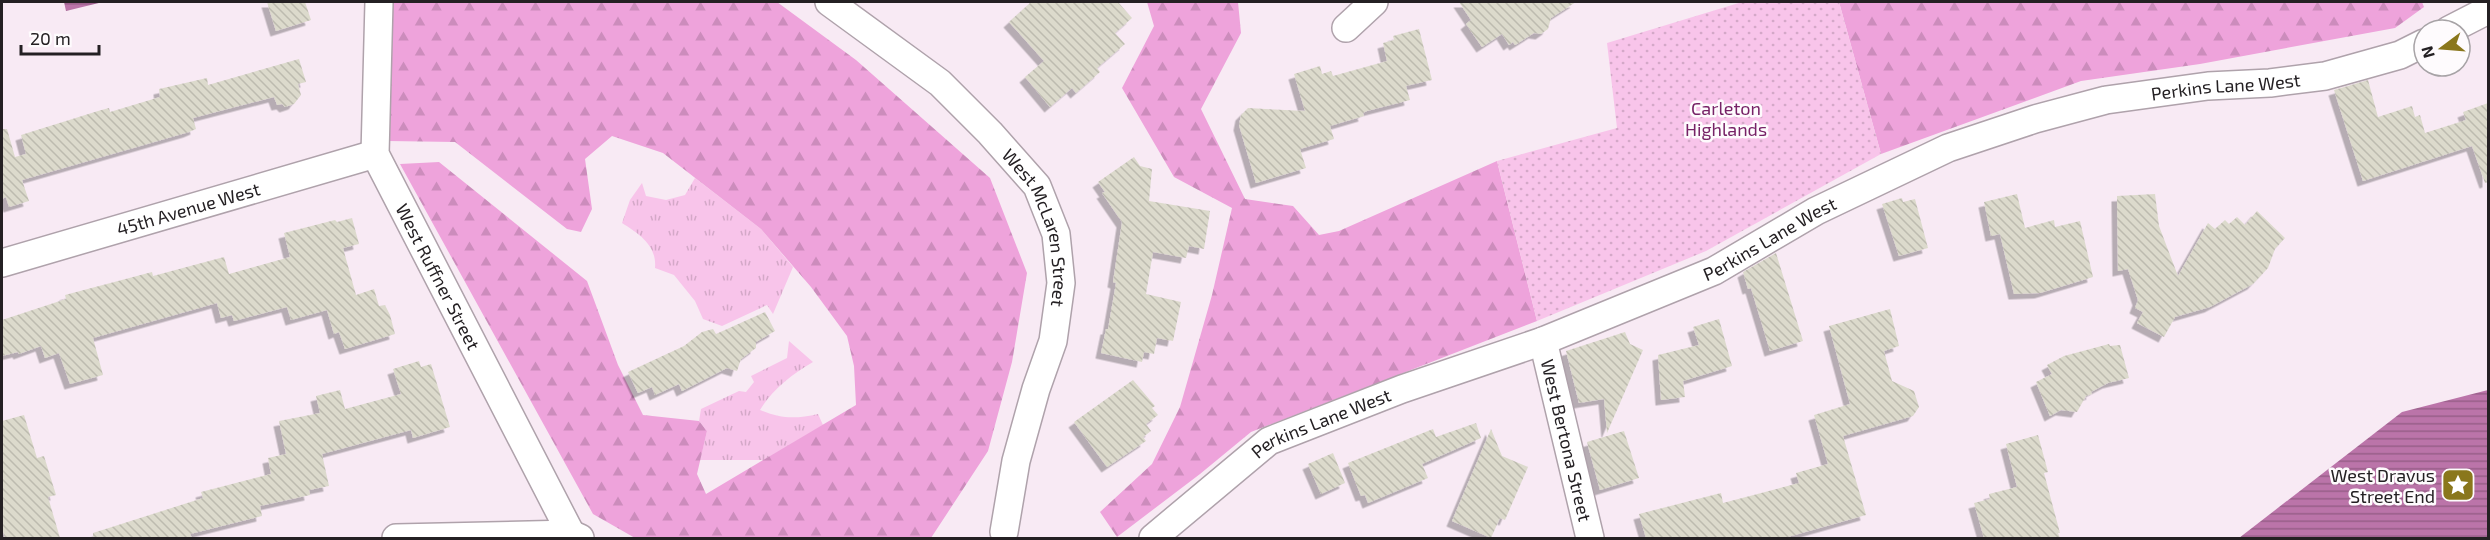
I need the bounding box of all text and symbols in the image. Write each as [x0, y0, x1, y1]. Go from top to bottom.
scale bar [21, 18, 99, 56]
north arrow [2412, 18, 2472, 78]
text: 20 m [30, 27, 71, 49]
text: N [2416, 44, 2438, 60]
street label: Perkins Lane West [2149, 68, 2302, 105]
park label: Carleton Highlands [1685, 97, 1767, 140]
street label: West McLaren Street [998, 144, 1072, 308]
street label: 45th Avenue West [114, 177, 263, 240]
street label: Perkins Lane West [1700, 192, 1840, 285]
street label: West Ruffner Street [391, 200, 485, 354]
street label: West Bertona Street [1537, 357, 1597, 524]
street label: Perkins Lane West [1246, 383, 1394, 462]
place label: West Dravus Street End [2331, 464, 2435, 507]
place icon: West Dravus Street End [2440, 467, 2476, 503]

